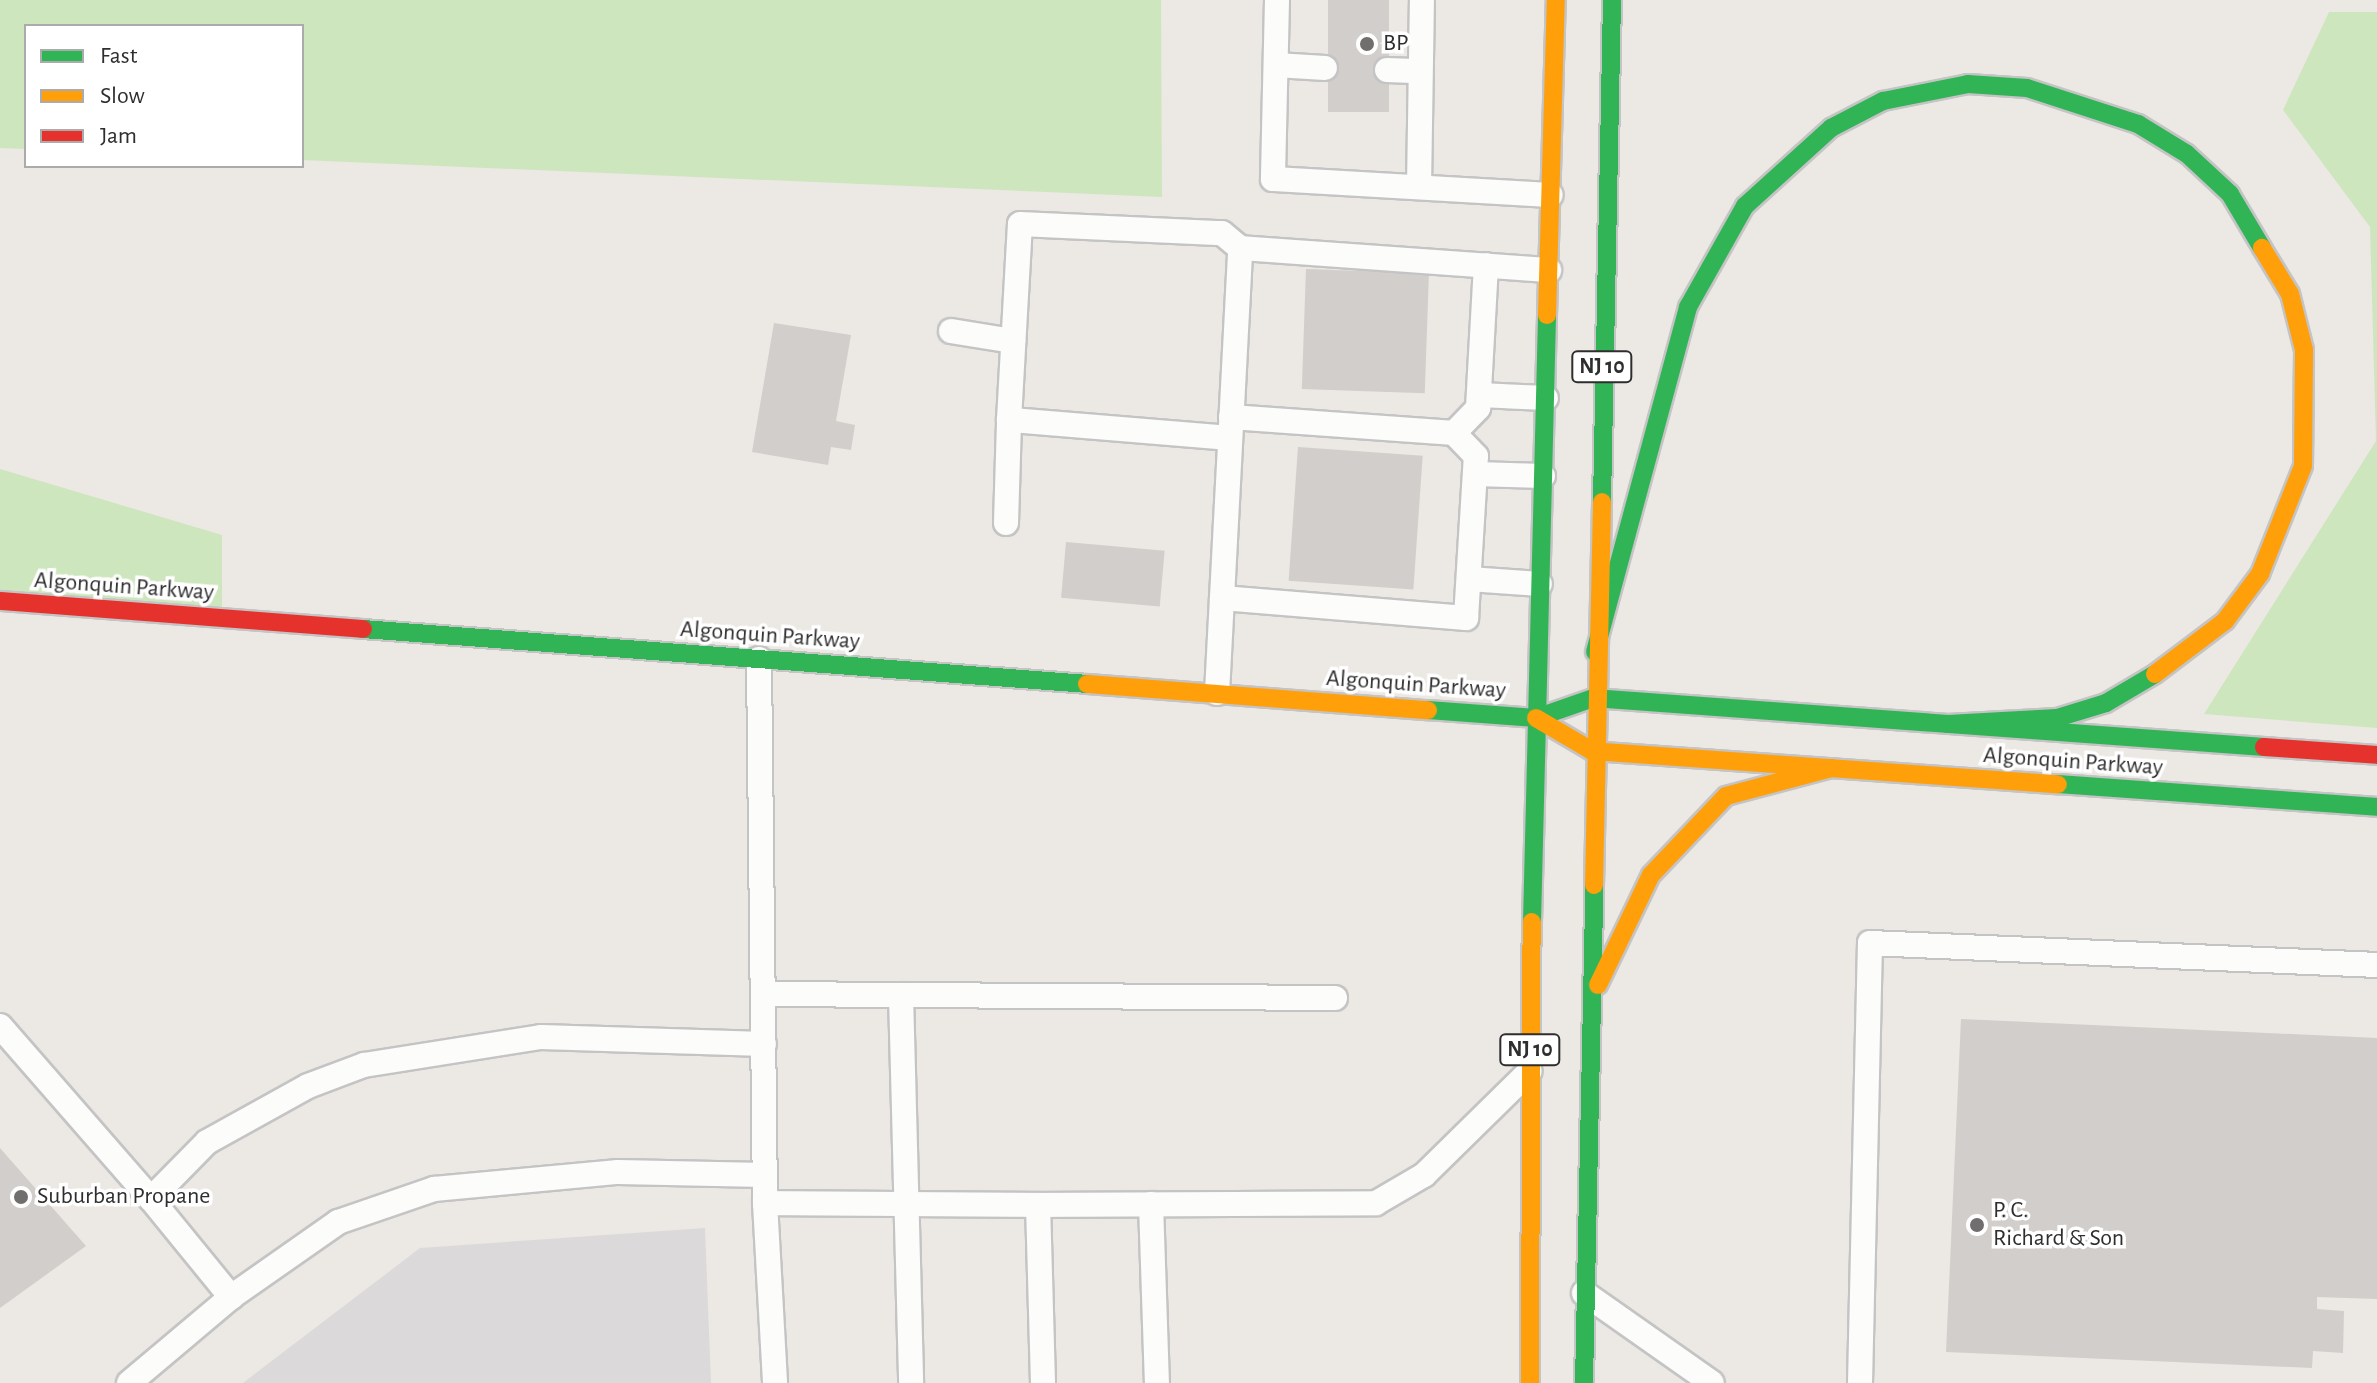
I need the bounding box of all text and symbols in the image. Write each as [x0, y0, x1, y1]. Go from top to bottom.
legend [24, 24, 304, 168]
place label: BP [1383, 30, 1408, 58]
marker: BP [1358, 35, 1376, 53]
text: Fast [100, 44, 137, 68]
text: Slow [100, 84, 145, 108]
text: Jam [100, 124, 137, 148]
road number: NJ 10 [1570, 349, 1634, 385]
street label: Algonquin Parkway [33, 566, 215, 608]
street label: Algonquin Parkway [679, 615, 861, 657]
street label: Algonquin Parkway [1325, 664, 1507, 706]
street label: Algonquin Parkway [1982, 741, 2164, 783]
road number: NJ 10 [1498, 1032, 1562, 1068]
place label: Suburban Propane [37, 1183, 210, 1211]
marker: Suburban Propane [12, 1188, 30, 1206]
place label: P. C. Richard & Son [1993, 1197, 2124, 1253]
marker: P. C. Richard & Son [1968, 1216, 1986, 1234]

